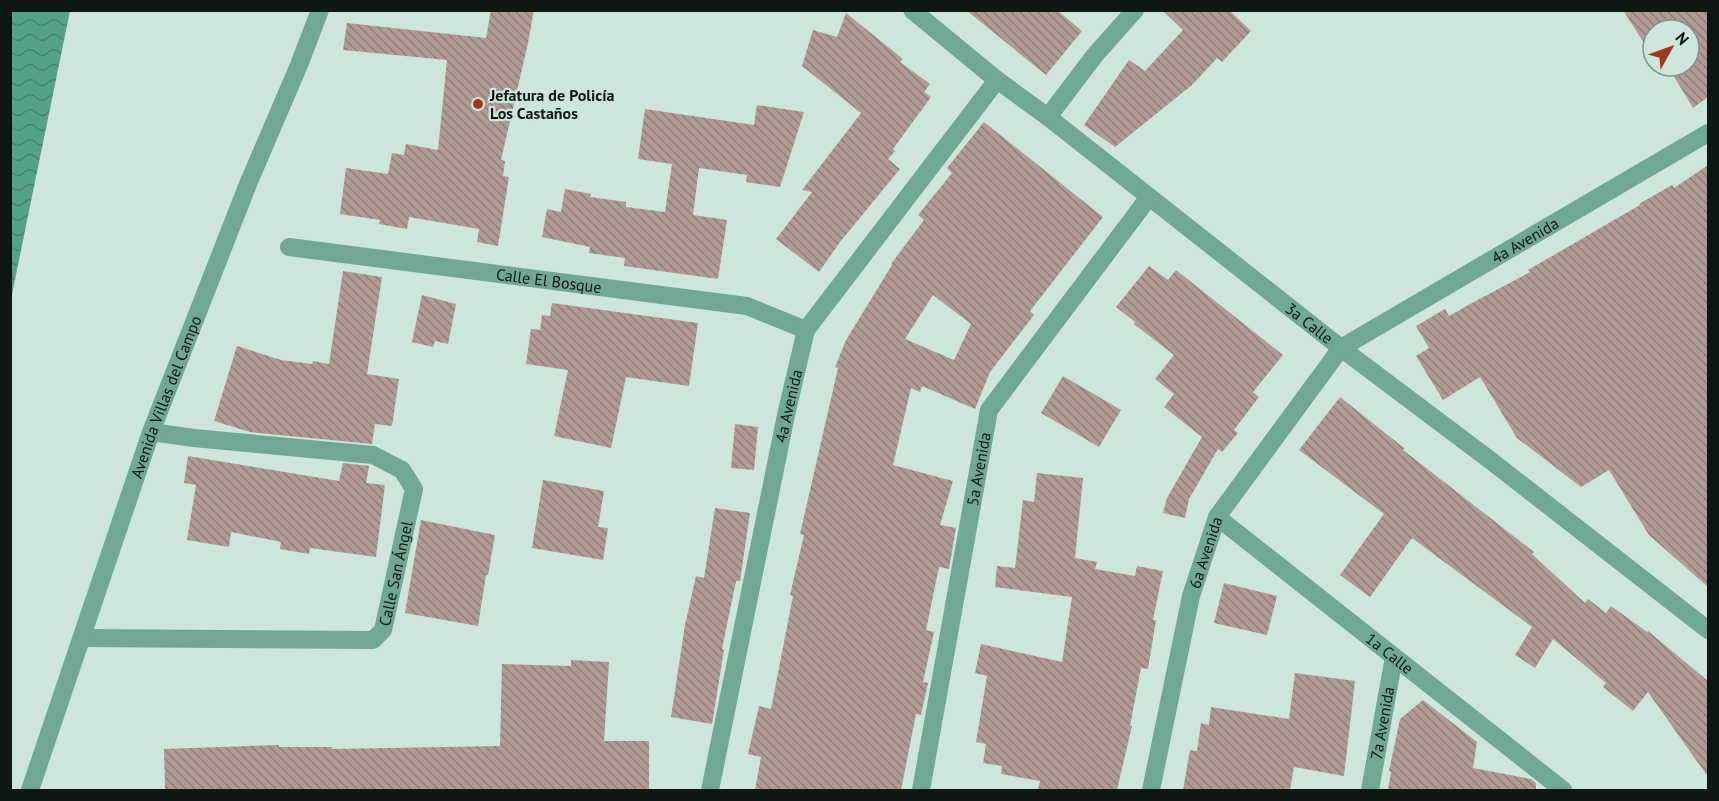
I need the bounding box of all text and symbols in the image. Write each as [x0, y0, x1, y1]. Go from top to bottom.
north arrow [1641, 18, 1701, 78]
text: N [1671, 28, 1694, 49]
place label: Jefatura de Policía Los Castaños [489, 85, 615, 123]
marker: Jefatura de Policía Los Castaños [471, 97, 485, 111]
street label: 4a Avenida [1488, 213, 1562, 268]
street label: Calle El Bosque [495, 264, 603, 297]
street label: 3a Calle [1282, 298, 1337, 348]
street label: Avenida Villas del Campo [126, 313, 206, 481]
street label: 4a Avenida [771, 367, 806, 444]
street label: 5a Avenida [962, 431, 995, 508]
street label: 6a Avenida [1184, 514, 1227, 591]
street label: Calle San Ángel [374, 519, 417, 628]
street label: 1a Calle [1362, 628, 1418, 678]
street label: 7a Avenida [1366, 685, 1398, 761]

